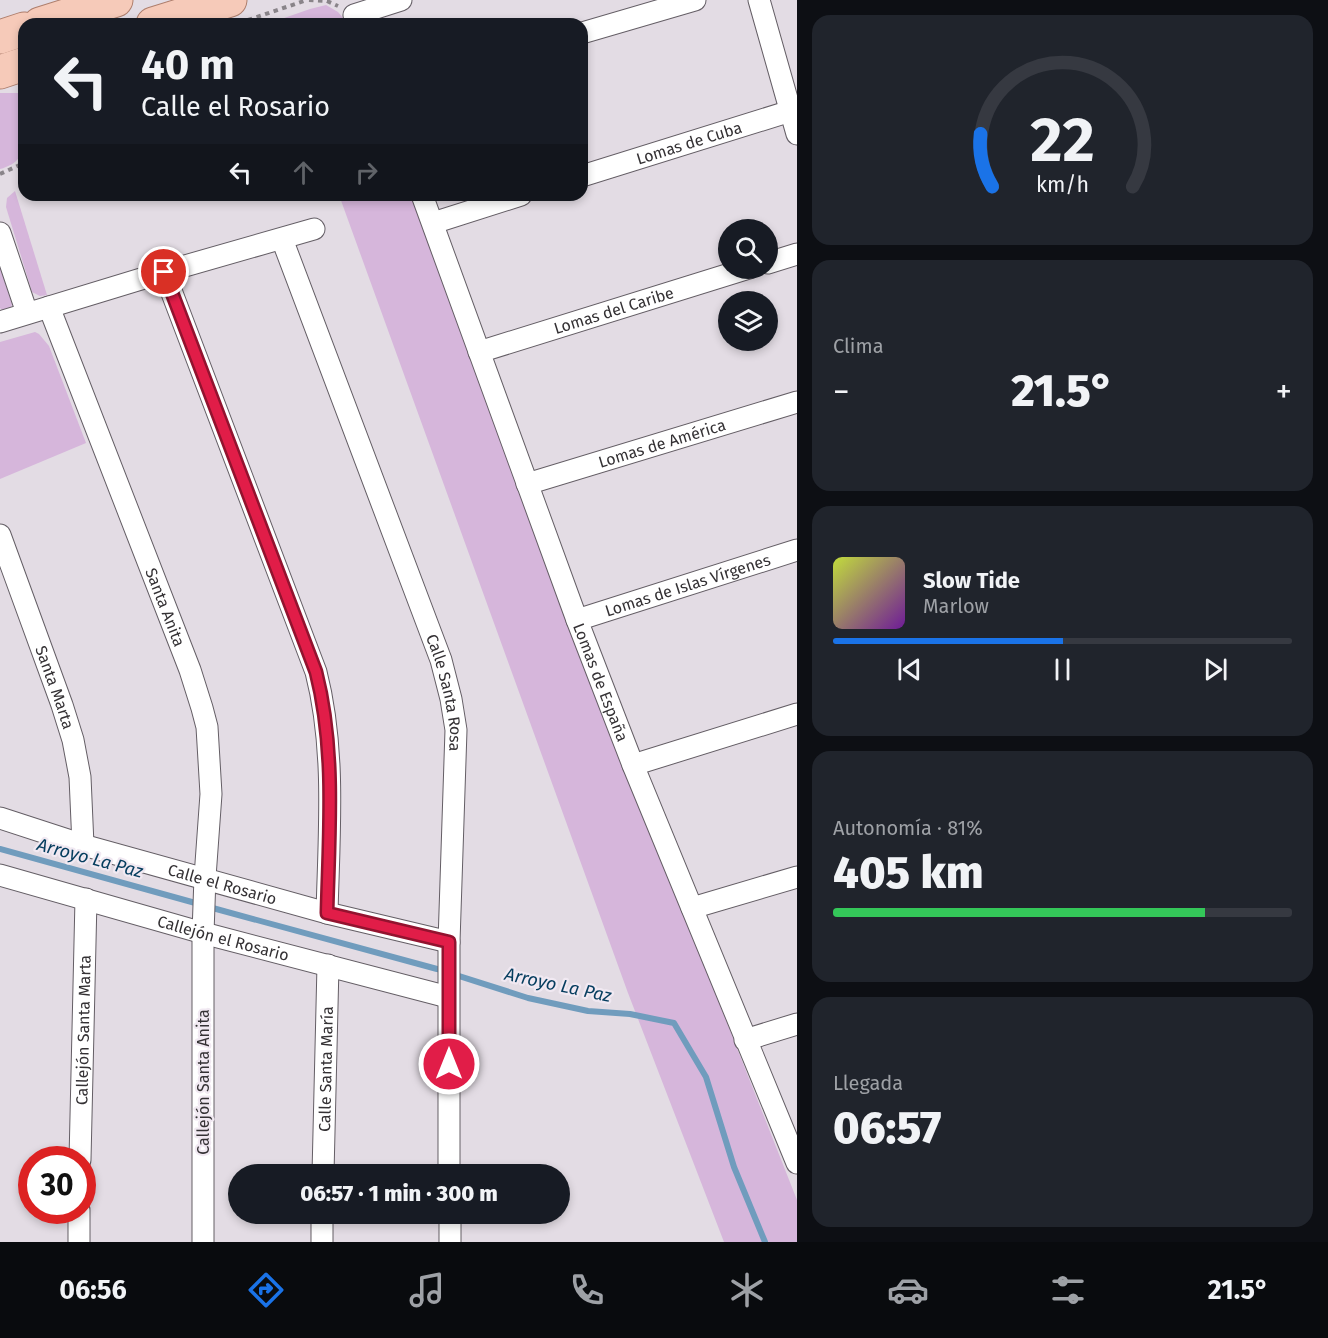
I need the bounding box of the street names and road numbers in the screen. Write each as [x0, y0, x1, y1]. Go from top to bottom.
street label: Lomas de Cuba [634, 118, 744, 169]
street label: Lomas del Caribe [551, 283, 676, 338]
street label: Lomas de América [596, 415, 728, 472]
street label: Lomas de Islas Vírgenes [603, 550, 773, 621]
street label: Santa Anita [141, 565, 189, 649]
street label: Lomas de España [569, 620, 632, 744]
street label: Calle Santa Rosa [422, 632, 465, 752]
street label: Santa Marta [31, 643, 78, 732]
street label: Calle el Rosario [166, 860, 279, 909]
street label: Callejón el Rosario [155, 911, 291, 965]
street label: Callejón Santa Marta [72, 955, 95, 1105]
street label: Calle Santa María [315, 1006, 337, 1132]
street label: Callejón Santa Anita [194, 1009, 213, 1155]

